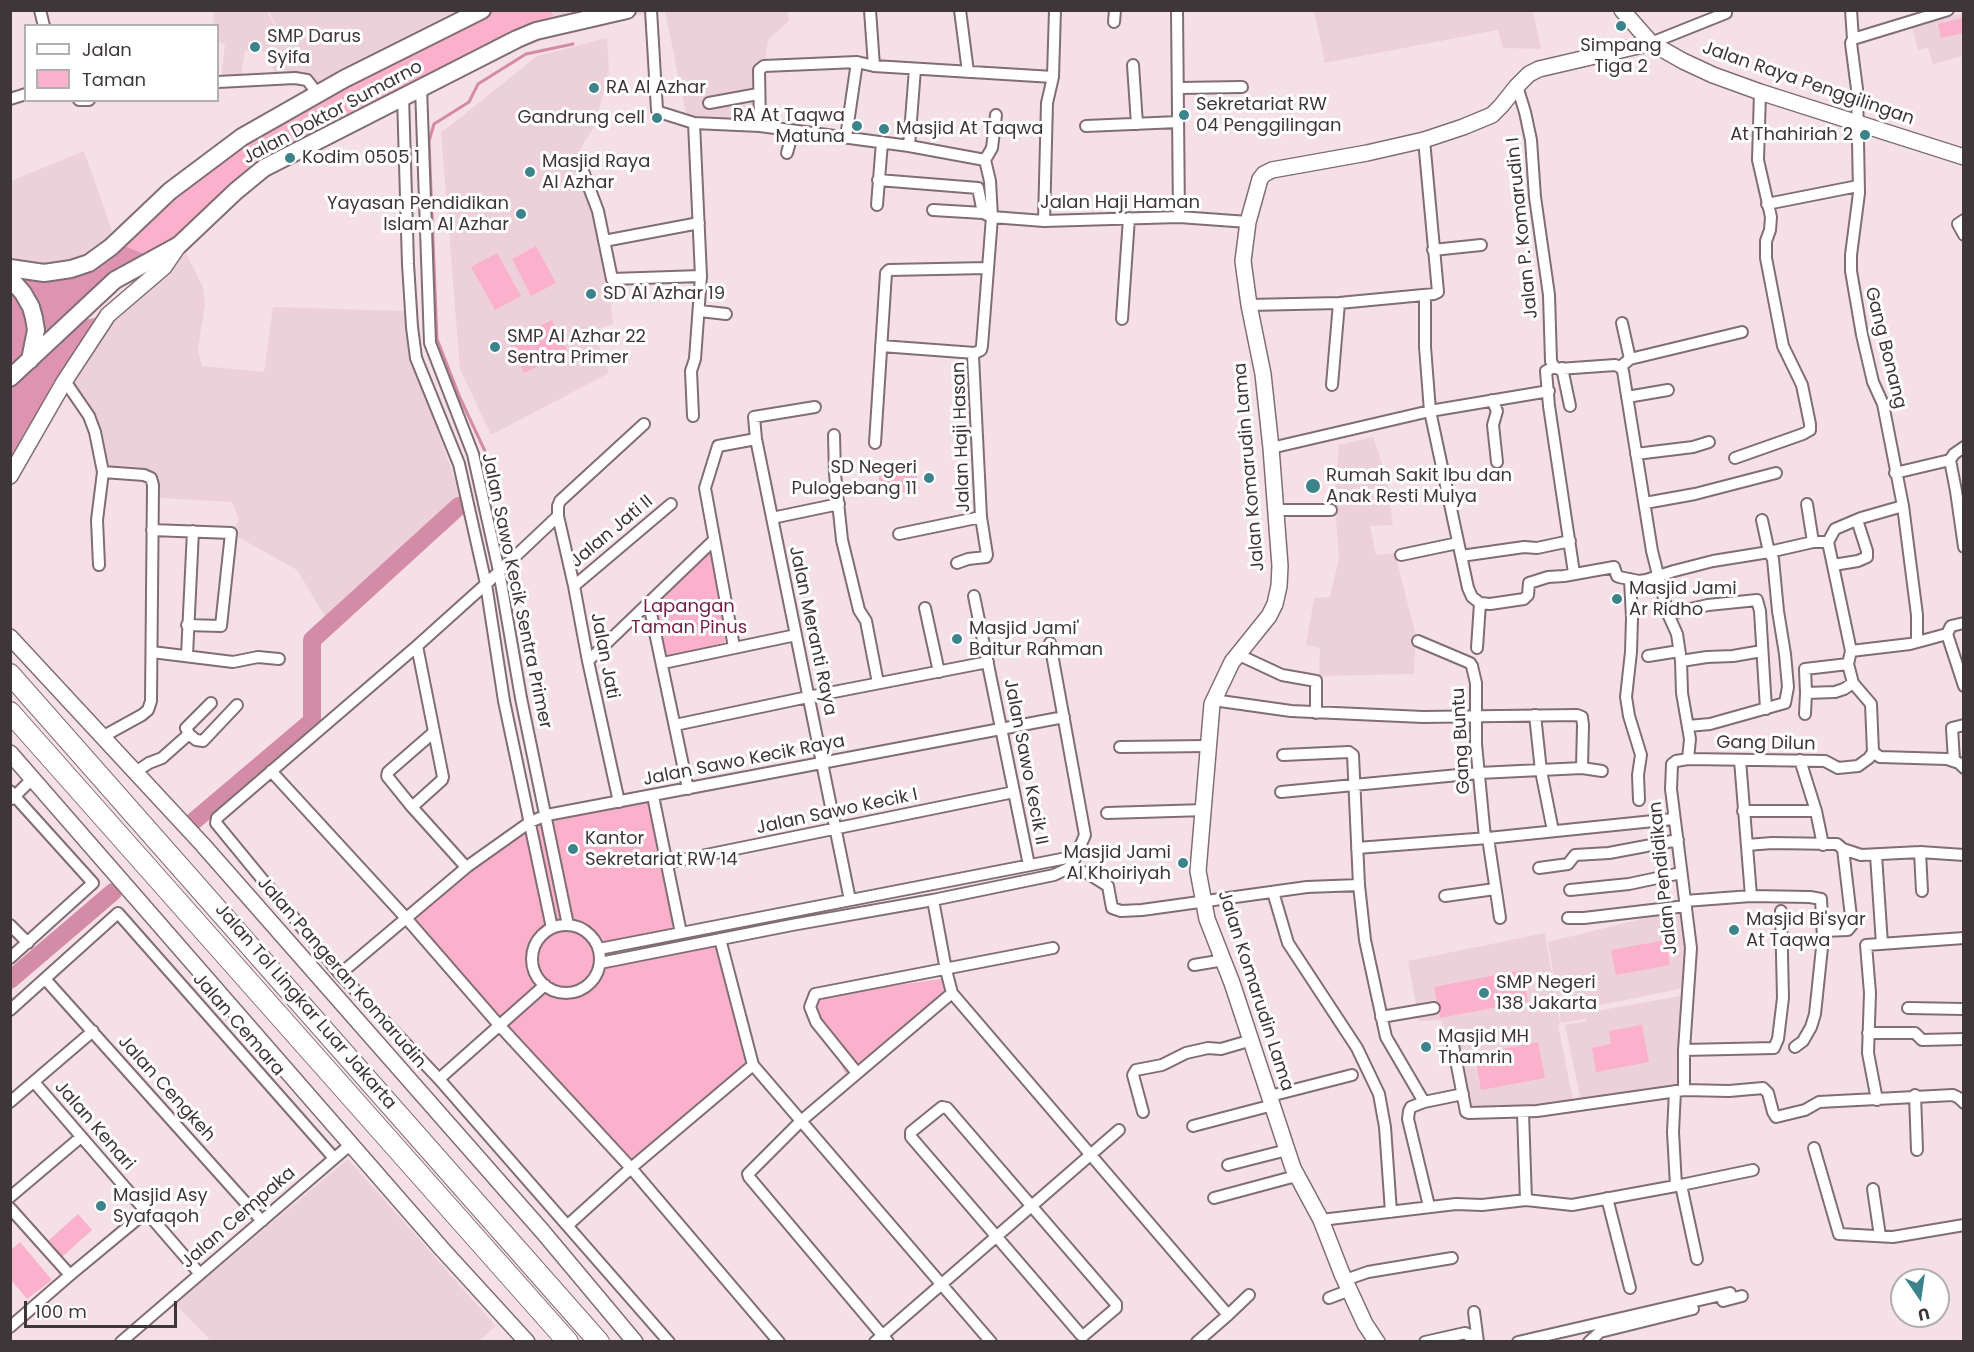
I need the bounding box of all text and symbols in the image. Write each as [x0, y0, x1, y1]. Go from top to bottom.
marker: Simpang Tiga 2 [1614, 19, 1628, 33]
legend [24, 24, 219, 102]
place label: SMP Darus Syifa [267, 26, 361, 68]
place label: Simpang Tiga 2 [1580, 35, 1662, 78]
text: Jalan [82, 37, 132, 62]
street label: Jalan Raya Penggilingan [1699, 37, 1917, 131]
marker: SMP Darus Syifa [248, 40, 262, 54]
street label: Jalan Doktor Sumarno [240, 56, 426, 170]
text: Taman [82, 67, 146, 92]
place label: RA Al Azhar [606, 77, 706, 99]
marker: RA Al Azhar [587, 81, 601, 95]
place label: Sekretariat RW 04 Penggilingan [1196, 94, 1342, 136]
place label: RA At Taqwa Matuna [733, 105, 845, 148]
place label: Gandrung cell [517, 107, 645, 129]
marker: Sekretariat RW 04 Penggilingan [1177, 108, 1191, 122]
marker: Gandrung cell [650, 111, 664, 125]
place label: Masjid At Taqwa [896, 118, 1043, 140]
marker: RA At Taqwa Matuna [850, 119, 864, 133]
marker: Masjid At Taqwa [877, 122, 891, 136]
place label: At Thahiriah 2 [1730, 124, 1853, 146]
marker: At Thahiriah 2 [1858, 128, 1872, 142]
street label: Jalan P. Komarudin I [1503, 136, 1543, 320]
place label: Kodim 0505 1 [302, 147, 420, 169]
marker: Kodim 0505 1 [283, 151, 297, 165]
place label: Masjid Raya Al Azhar [542, 151, 650, 194]
marker: Masjid Raya Al Azhar [523, 165, 537, 179]
street label: Jalan Haji Haman [1040, 192, 1200, 214]
place label: Yayasan Pendidikan Islam Al Azhar [327, 193, 509, 236]
marker: Yayasan Pendidikan Islam Al Azhar [514, 207, 528, 221]
place label: SD Al Azhar 19 [603, 283, 725, 305]
street label: Gang Bonang [1859, 285, 1911, 411]
marker: SD Al Azhar 19 [584, 287, 598, 301]
place label: SMP Al Azhar 22 Sentra Primer [507, 326, 646, 368]
marker: SMP Al Azhar 22 Sentra Primer [488, 340, 502, 354]
street label: Jalan Haji Hasan [949, 361, 975, 513]
street label: Jalan Komarudin Lama [1230, 362, 1270, 572]
street label: Jalan Sawo Kecik Sentra Primer [476, 451, 556, 731]
place label: SD Negeri Pulogebang 11 [791, 457, 917, 500]
place label: Rumah Sakit Ibu dan Anak Resti Mulya [1326, 465, 1512, 508]
marker: SD Negeri Pulogebang 11 [922, 471, 936, 485]
marker: Rumah Sakit Ibu dan Anak Resti Mulya [1304, 477, 1322, 495]
street label: Jalan Jati II [566, 491, 658, 573]
street label: Jalan Meranti Raya [783, 544, 841, 718]
place label: Masjid Jami Ar Ridho [1629, 578, 1737, 620]
marker: Masjid Jami Ar Ridho [1610, 592, 1624, 606]
park label: Lapangan Taman Pinus [631, 596, 747, 638]
street label: Jalan Jati [585, 611, 623, 701]
place label: Masjid Jami' Baitur Rahman [969, 618, 1103, 660]
marker: Masjid Jami' Baitur Rahman [950, 632, 964, 646]
street label: Jalan Sawo Kecik II [998, 677, 1052, 847]
street label: Gang Buntu [1448, 687, 1476, 795]
street label: Jalan Sawo Kecik Raya [641, 731, 847, 791]
street label: Gang Dilun [1716, 732, 1816, 756]
street label: Jalan Sawo Kecik I [754, 784, 920, 840]
street label: Jalan Pendidikan [1645, 800, 1683, 956]
place label: Kantor Sekretariat RW 14 [585, 828, 738, 870]
marker: Kantor Sekretariat RW 14 [566, 842, 580, 856]
place label: Masjid Jami Al Khoiriyah [1063, 842, 1171, 884]
marker: Masjid Jami Al Khoiriyah [1176, 856, 1190, 870]
street label: Jalan Pangeran Komarudin [252, 873, 430, 1073]
street label: Jalan Komarudin Lama [1212, 888, 1298, 1094]
street label: Jalan Tol Lingkar Luar Jakarta [210, 900, 400, 1114]
place label: Masjid Bi'syar At Taqwa [1746, 909, 1866, 952]
marker: Masjid Bi'syar At Taqwa [1727, 923, 1741, 937]
street label: Jalan Cemara [187, 969, 289, 1081]
place label: SMP Negeri 138 Jakarta [1496, 972, 1597, 1014]
marker: SMP Negeri 138 Jakarta [1477, 986, 1491, 1000]
place label: Masjid MH Thamrin [1438, 1026, 1529, 1068]
street label: Jalan Cengkeh [113, 1031, 219, 1147]
marker: Masjid MH Thamrin [1419, 1040, 1433, 1054]
street label: Jalan Kenari [49, 1077, 139, 1175]
street label: Jalan Cempaka [178, 1163, 300, 1273]
place label: Masjid Asy Syafaqoh [113, 1185, 208, 1228]
marker: Masjid Asy Syafaqoh [94, 1199, 108, 1213]
north arrow [1890, 1268, 1950, 1328]
scale bar [27, 1289, 180, 1327]
text: 100 m [35, 1299, 87, 1324]
text: U [1916, 1302, 1932, 1327]

